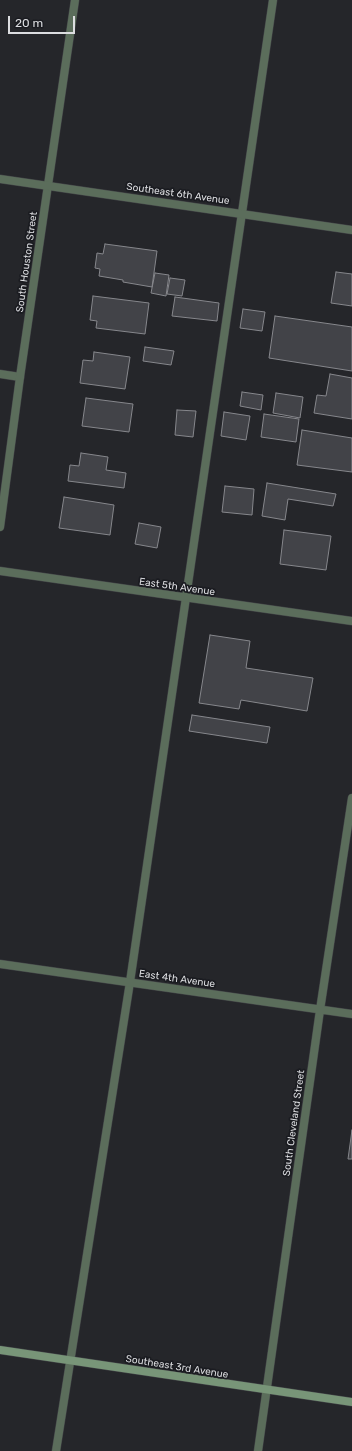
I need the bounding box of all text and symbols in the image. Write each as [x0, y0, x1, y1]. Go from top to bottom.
scale bar [10, 8, 77, 34]
text: 20 m [15, 16, 43, 30]
street label: Southeast 6th Avenue [126, 181, 230, 207]
street label: South Houston Street [14, 211, 40, 313]
street label: East 5th Avenue [138, 576, 216, 598]
street label: East 4th Avenue [138, 968, 216, 990]
street label: South Cleveland Street [281, 1069, 307, 1177]
street label: Southeast 3rd Avenue [125, 1353, 229, 1381]

